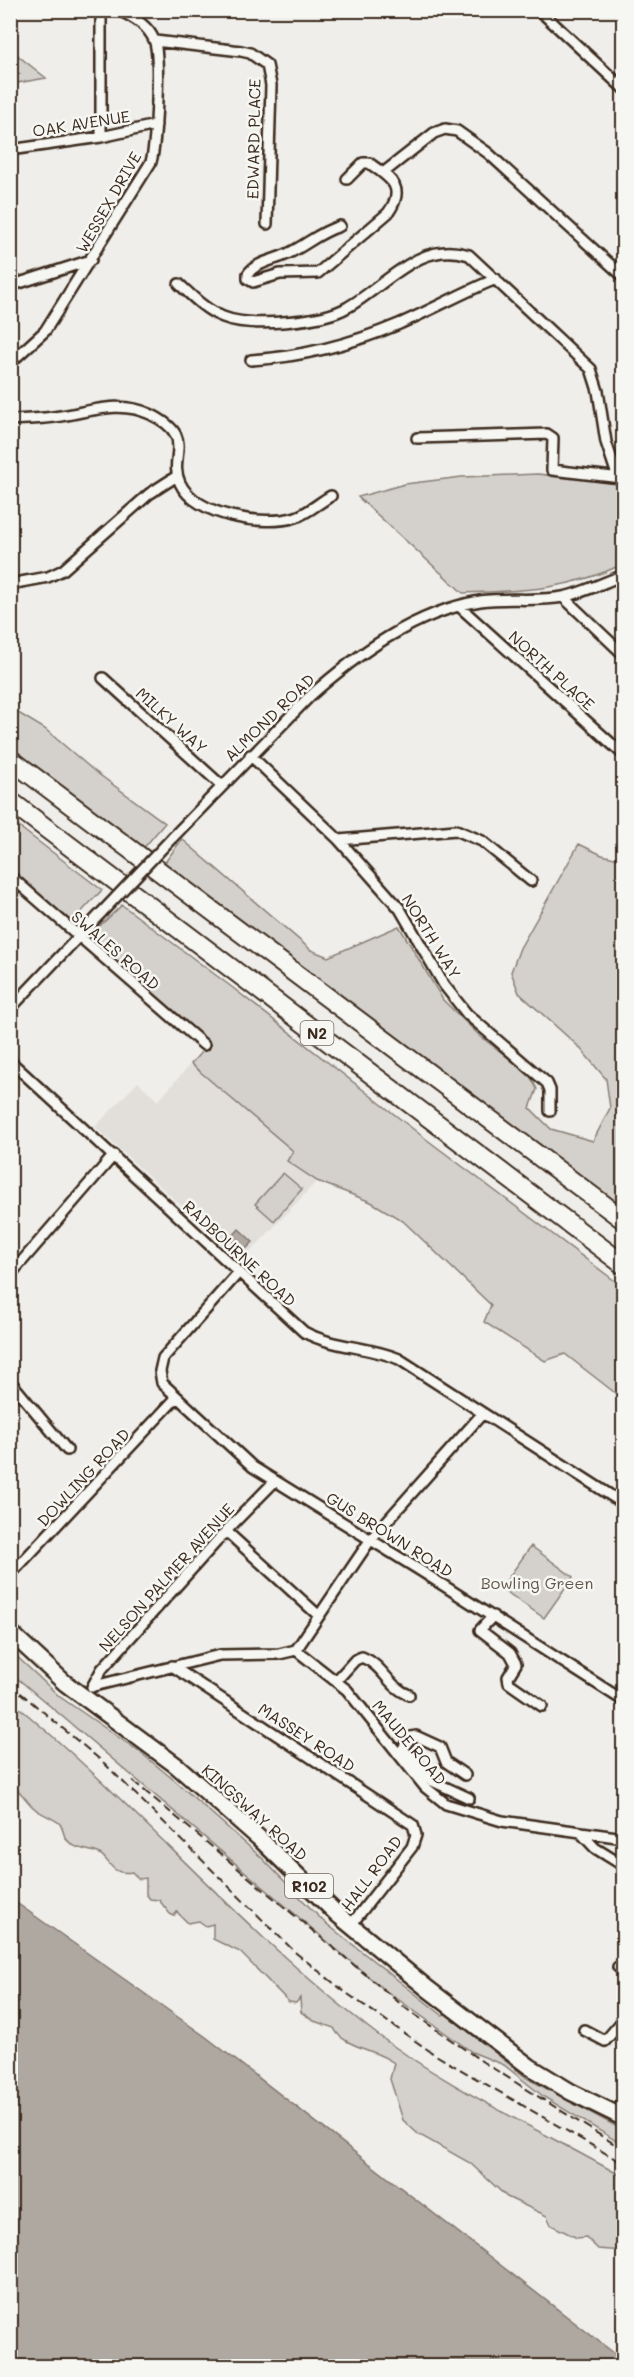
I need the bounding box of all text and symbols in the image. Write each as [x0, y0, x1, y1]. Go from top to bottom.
street label: EDWARD PLACE [241, 79, 265, 199]
street label: OAK AVENUE [31, 105, 131, 141]
street label: WESSEX DRIVE [70, 147, 146, 257]
street label: NORTH PLACE [504, 626, 600, 714]
street label: ALMOND ROAD [219, 669, 319, 765]
street label: MILKY WAY [132, 682, 212, 758]
street label: NORTH WAY [398, 890, 466, 982]
street label: SWALES ROAD [67, 906, 165, 994]
road number: N2 [300, 1021, 334, 1045]
street label: RADBOURNE ROAD [179, 1195, 301, 1311]
street label: DOWLING ROAD [32, 1423, 134, 1531]
street label: GUS BROWN ROAD [323, 1487, 457, 1581]
street label: NELSON PALMER AVENUE [94, 1498, 238, 1656]
park label: Bowling Green [481, 1572, 593, 1593]
street label: MAUDE ROAD [368, 1695, 452, 1789]
street label: MASSEY ROAD [254, 1698, 360, 1776]
street label: KINGSWAY ROAD [198, 1759, 312, 1865]
street label: HALL ROAD [336, 1831, 406, 1915]
road number: R102 [285, 1874, 333, 1898]

